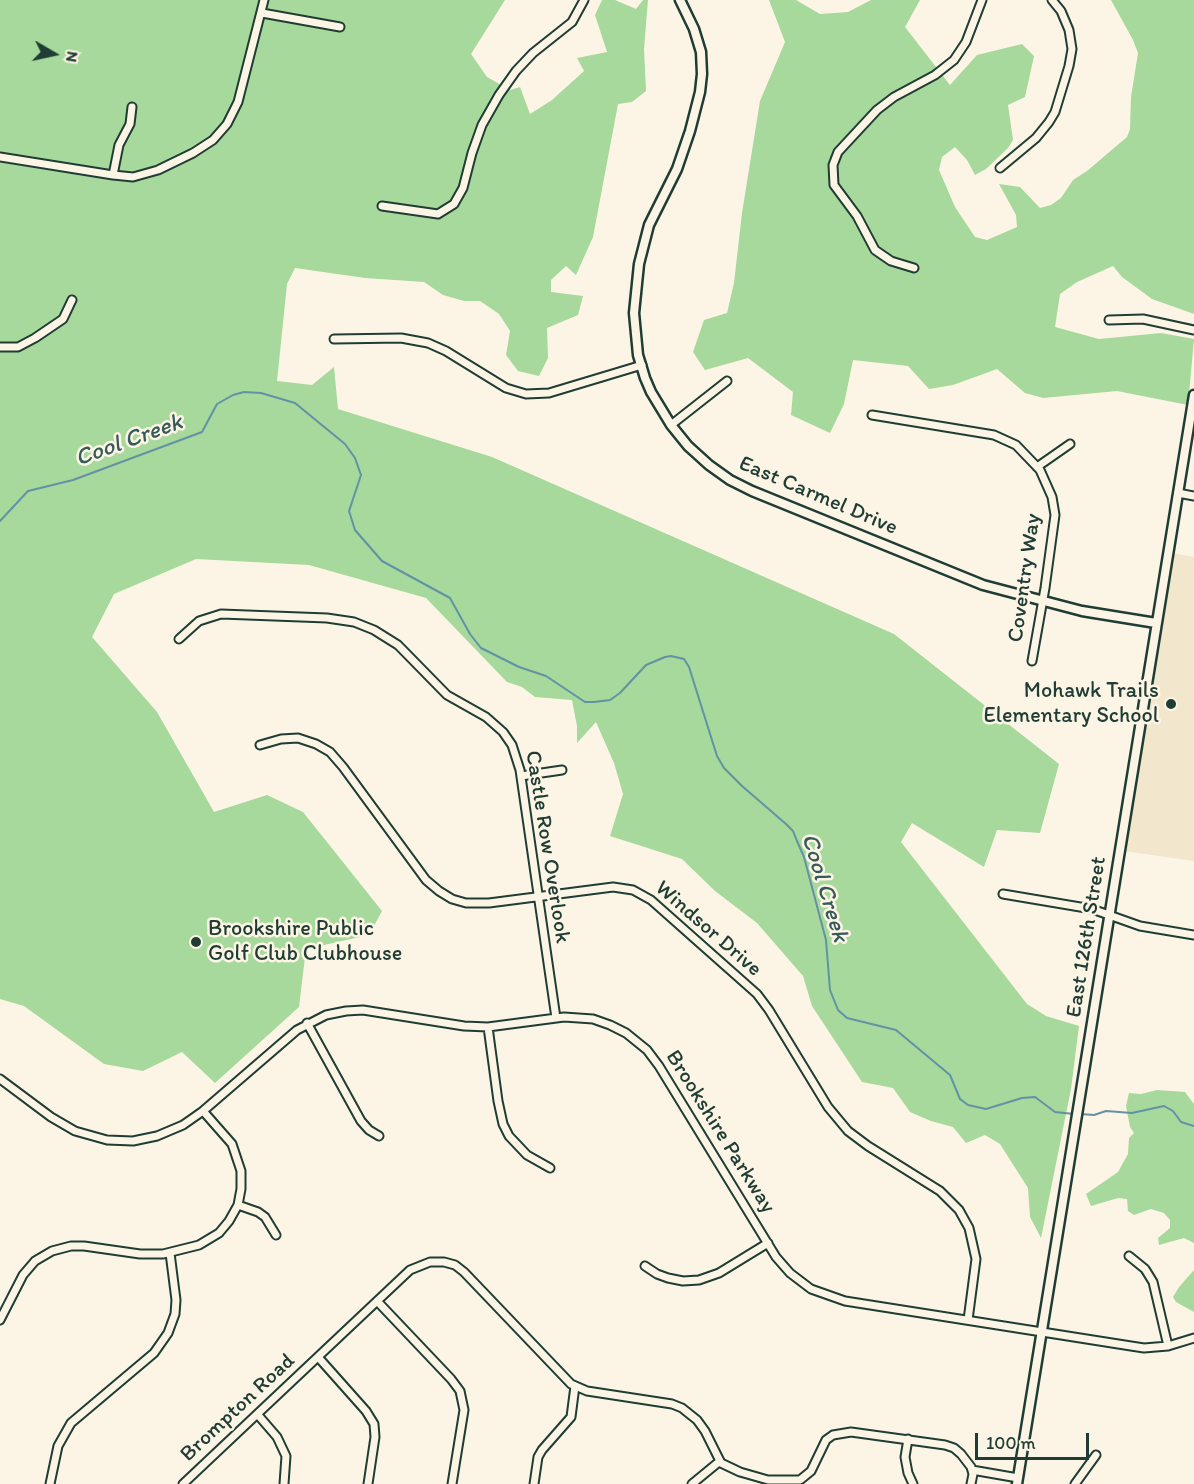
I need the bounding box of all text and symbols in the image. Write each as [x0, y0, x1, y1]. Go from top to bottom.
north arrow [24, 24, 84, 84]
text: N [62, 50, 83, 64]
water label: Cool Creek [71, 408, 187, 474]
street label: East Carmel Drive [735, 451, 901, 541]
street label: Coventry Way [1003, 512, 1047, 644]
place label: Mohawk Trails Elementary School [984, 678, 1159, 730]
marker: Mohawk Trails Elementary School [1164, 697, 1178, 711]
street label: Castle Row Overlook [519, 749, 575, 945]
water label: Cool Creek [794, 830, 854, 946]
street label: East 126th Street [1061, 855, 1113, 1019]
street label: Windsor Drive [649, 875, 767, 983]
place label: Brookshire Public Golf Club Clubhouse [208, 916, 402, 968]
marker: Brookshire Public Golf Club Clubhouse [189, 935, 203, 949]
street label: Brookshire Parkway [659, 1046, 781, 1218]
street label: Brompton Road [175, 1348, 301, 1468]
scale bar [978, 1421, 1092, 1459]
text: 100 m [986, 1432, 1036, 1454]

